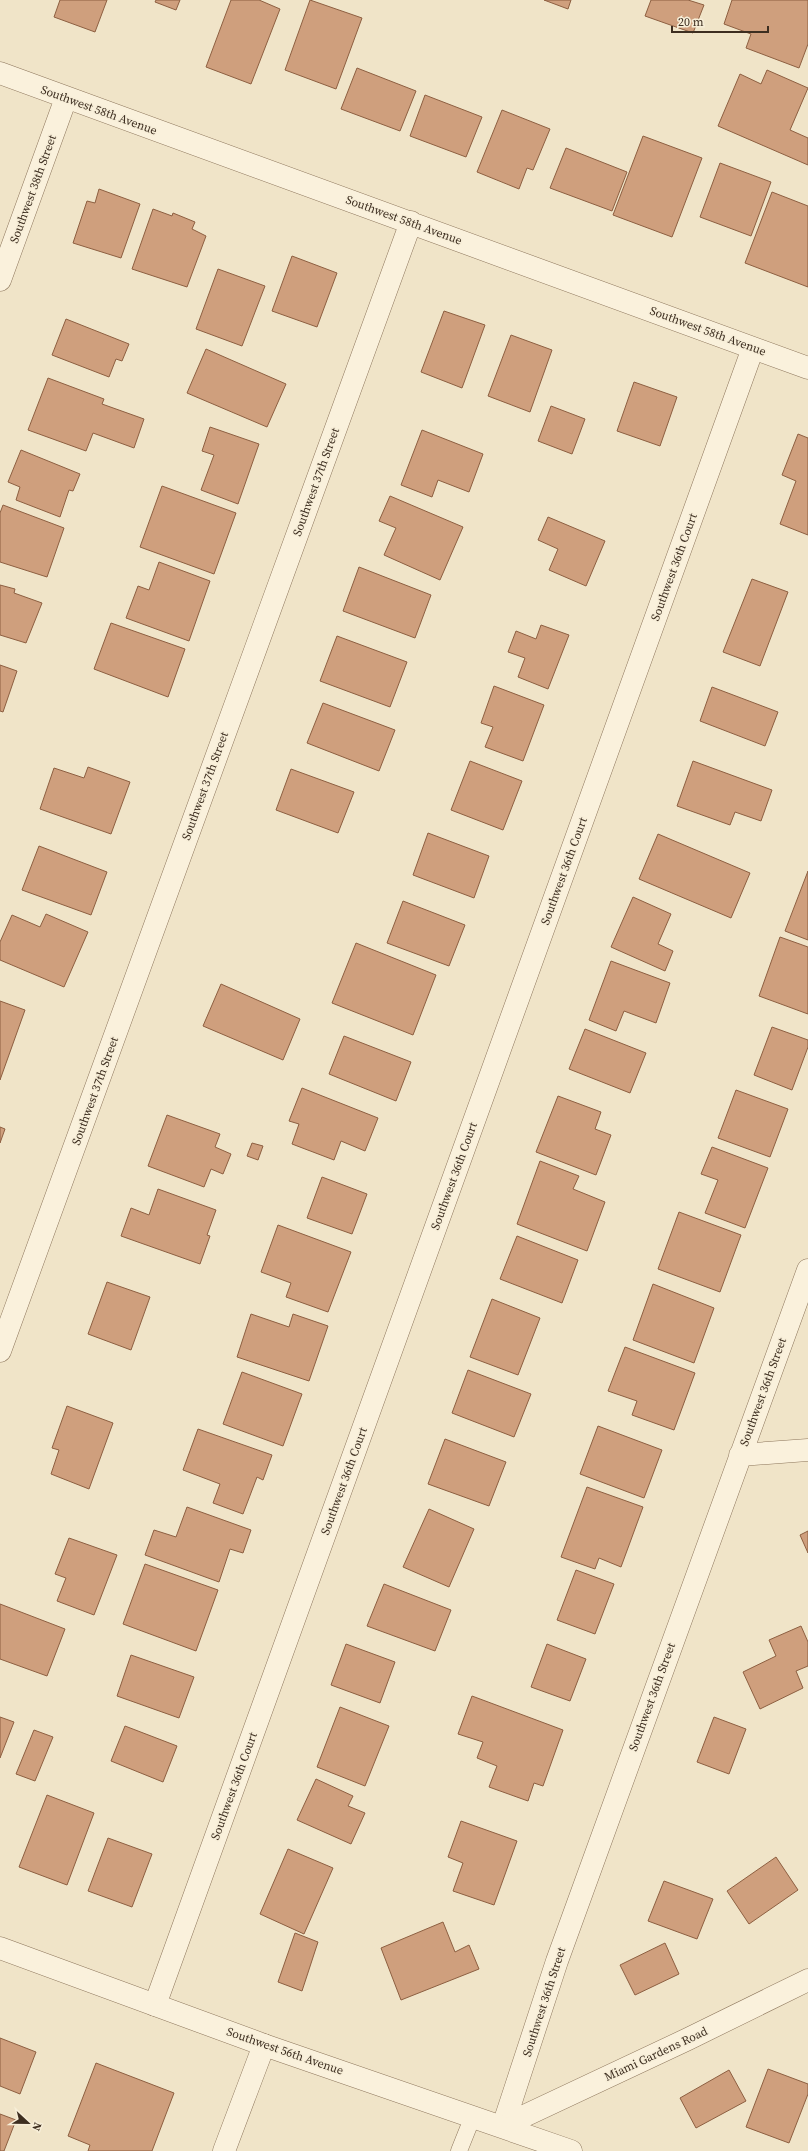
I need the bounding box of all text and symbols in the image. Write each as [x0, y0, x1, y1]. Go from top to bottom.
scale bar [672, 8, 768, 34]
text: 20 m [678, 14, 704, 30]
street label: Southwest 58th Avenue [39, 82, 159, 138]
street label: Southwest 38th Street [6, 132, 60, 245]
street label: Southwest 58th Avenue [344, 192, 464, 248]
street label: Southwest 58th Avenue [648, 303, 768, 359]
street label: Southwest 37th Street [289, 425, 343, 538]
street label: Southwest 36th Court [647, 511, 701, 623]
street label: Southwest 37th Street [178, 729, 232, 842]
street label: Southwest 36th Court [537, 815, 591, 927]
street label: Southwest 37th Street [68, 1034, 122, 1147]
street label: Southwest 36th Court [427, 1120, 481, 1232]
street label: Southwest 36th Street [736, 1335, 790, 1448]
street label: Southwest 36th Court [317, 1425, 371, 1537]
street label: Southwest 36th Street [625, 1640, 679, 1753]
street label: Southwest 36th Court [207, 1730, 261, 1842]
street label: Southwest 36th Street [519, 1945, 569, 2059]
street label: Southwest 56th Avenue [224, 2023, 346, 2079]
street label: Miami Gardens Road [602, 2023, 710, 2085]
north arrow [8, 2103, 48, 2143]
text: N [28, 2120, 45, 2133]

